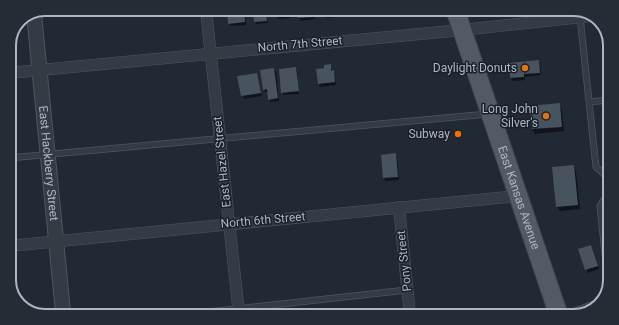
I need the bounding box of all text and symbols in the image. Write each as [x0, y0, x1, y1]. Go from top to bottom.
street label: North 7th Street [257, 33, 343, 55]
place label: Daylight Donuts [433, 61, 517, 75]
marker: Daylight Donuts [520, 63, 530, 73]
place label: Long John Silver's [482, 102, 538, 130]
street label: East Hackberry Street [36, 105, 61, 222]
marker: Long John Silver's [541, 111, 551, 121]
street label: East Hazel Street [210, 116, 234, 208]
place label: Subway [408, 127, 450, 141]
marker: Subway [453, 129, 463, 139]
street label: East Kansas Avenue [495, 144, 543, 251]
street label: North 6th Street [220, 209, 306, 231]
street label: Pony Street [394, 230, 414, 292]

